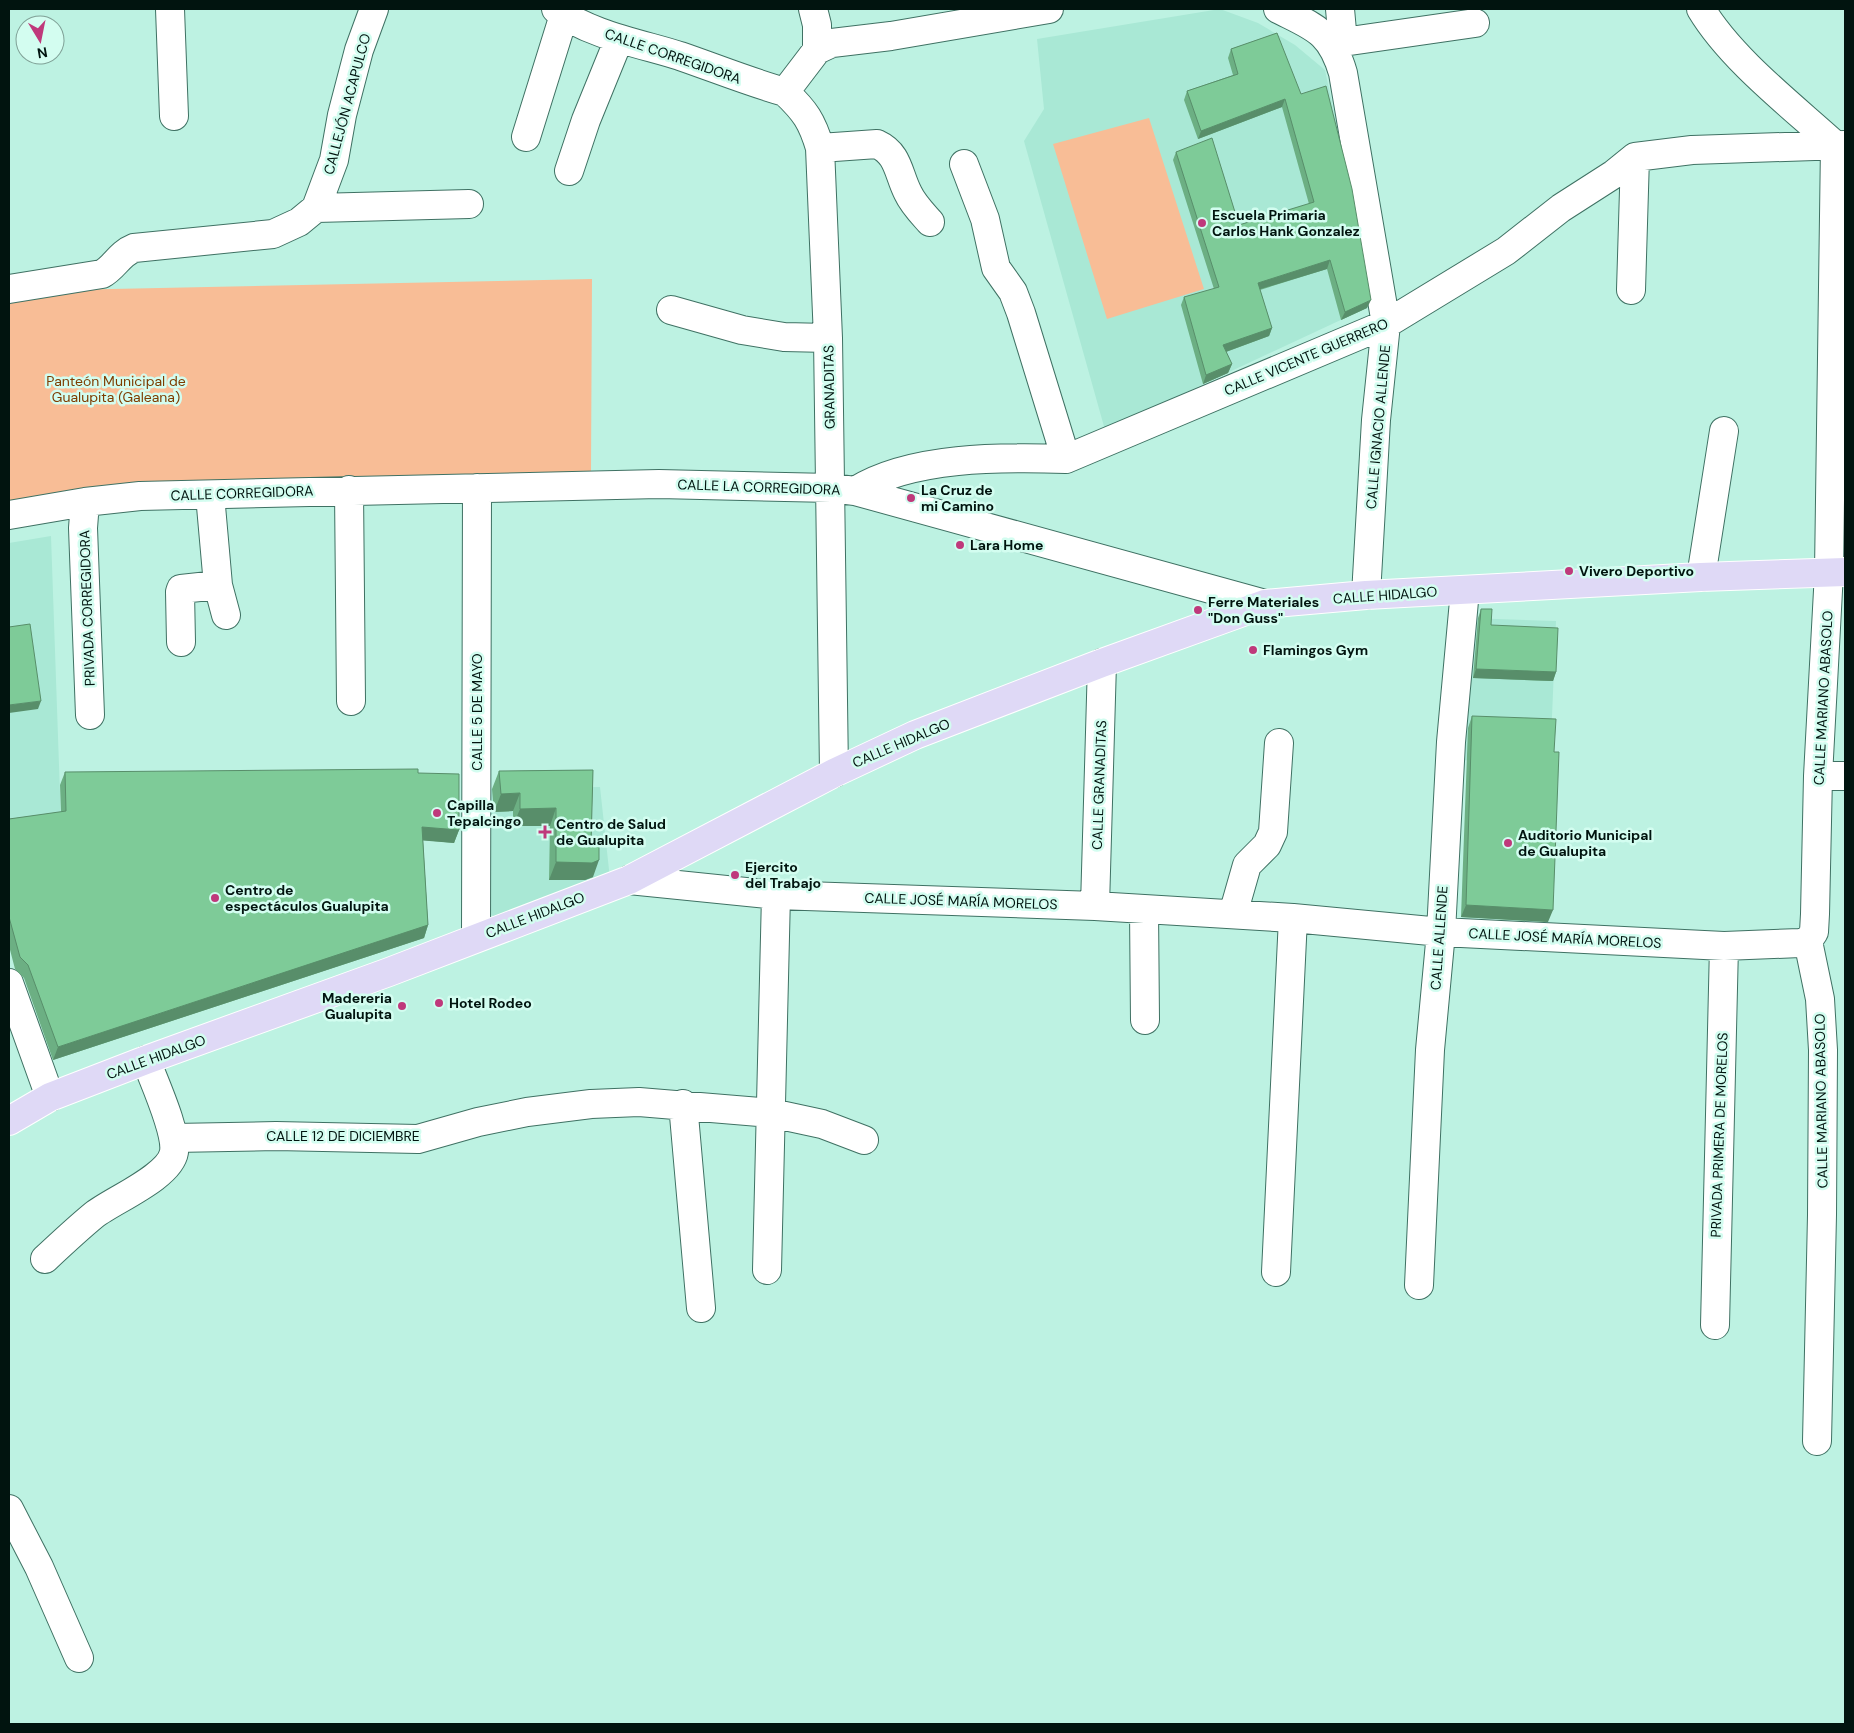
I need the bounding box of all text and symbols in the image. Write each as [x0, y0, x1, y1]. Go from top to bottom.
north arrow [15, 15, 65, 65]
street label: CALLE CORREGIDORA [603, 24, 743, 88]
street label: CALLEJÓN ACAPULCO [319, 31, 375, 177]
text: N [36, 43, 49, 63]
place label: Escuela Primaria Carlos Hank Gonzalez [1212, 206, 1360, 240]
marker: Escuela Primaria Carlos Hank Gonzalez [1196, 217, 1208, 229]
street label: CALLE VICENTE GUERRERO [1221, 314, 1391, 400]
street label: CALLE IGNACIO ALLENDE [1362, 344, 1394, 510]
street label: GRANADITAS [819, 345, 839, 429]
park label: Panteón Municipal de Gualupita (Galeana) [46, 372, 186, 406]
street label: CALLE LA CORREGIDORA [677, 475, 841, 499]
place label: La Cruz de mi Camino [921, 481, 994, 515]
street label: CALLE CORREGIDORA [170, 482, 314, 504]
marker: La Cruz de mi Camino [905, 492, 917, 504]
street label: PRIVADA CORREGIDORA [75, 530, 99, 686]
place label: Lara Home [970, 536, 1043, 554]
marker: Lara Home [954, 539, 966, 551]
place label: Vivero Deportivo [1579, 562, 1694, 580]
marker: Vivero Deportivo [1563, 565, 1575, 577]
street label: CALLE HIDALGO [1332, 582, 1438, 608]
place label: Ferre Materiales "Don Guss" [1208, 593, 1319, 627]
marker: Ferre Materiales "Don Guss" [1192, 604, 1204, 616]
street label: CALLE MARIANO ABASOLO [1809, 610, 1837, 786]
place label: Flamingos Gym [1263, 641, 1368, 659]
marker: Flamingos Gym [1247, 644, 1259, 656]
street label: CALLE 5 DE MAYO [468, 653, 486, 771]
street label: CALLE HIDALGO [849, 714, 953, 772]
street label: CALLE GRANADITAS [1088, 720, 1110, 850]
place label: Capilla Tepalcingo [447, 796, 521, 830]
marker: Capilla Tepalcingo [431, 807, 443, 819]
place label: Centro de Salud de Gualupita [556, 815, 666, 849]
marker: Centro de Salud de Gualupita [538, 825, 552, 839]
place label: Auditorio Municipal de Gualupita [1518, 826, 1652, 860]
marker: Auditorio Municipal de Gualupita [1502, 837, 1514, 849]
place label: Ejercito del Trabajo [745, 858, 821, 892]
marker: Ejercito del Trabajo [729, 869, 741, 881]
place label: Centro de espectáculos Gualupita [225, 881, 389, 915]
street label: CALLE ALLENDE [1426, 885, 1452, 991]
street label: CALLE HIDALGO [483, 888, 587, 942]
street label: CALLE JOSÉ MARÍA MORELOS [864, 889, 1058, 913]
marker: Centro de espectáculos Gualupita [209, 892, 221, 904]
street label: CALLE JOSÉ MARÍA MORELOS [1468, 924, 1662, 952]
place label: Madereria Gualupita [322, 989, 392, 1023]
place label: Hotel Rodeo [449, 994, 532, 1012]
marker: Hotel Rodeo [433, 997, 445, 1009]
marker: Madereria Gualupita [396, 1000, 408, 1012]
street label: CALLE MARIANO ABASOLO [1810, 1013, 1832, 1189]
street label: CALLE HIDALGO [104, 1031, 208, 1083]
street label: PRIVADA PRIMERA DE MORELOS [1706, 1032, 1732, 1238]
street label: CALLE 12 DE DICIEMBRE [266, 1127, 420, 1145]

